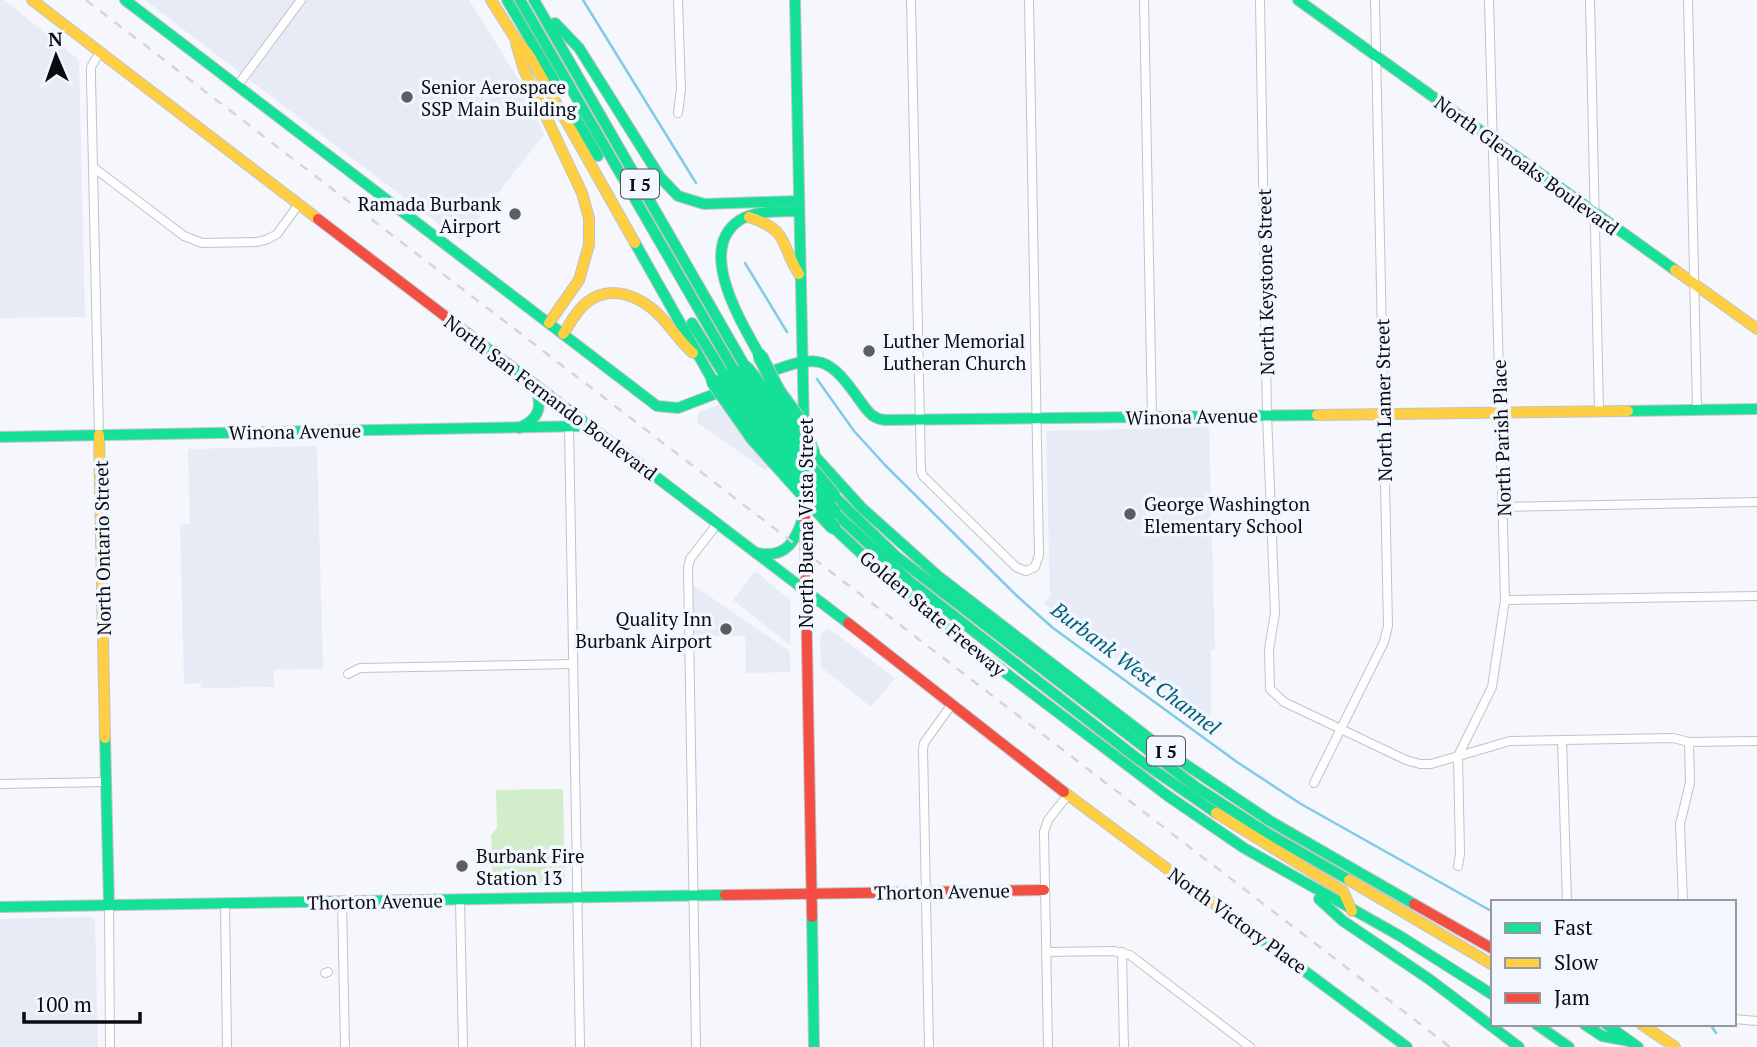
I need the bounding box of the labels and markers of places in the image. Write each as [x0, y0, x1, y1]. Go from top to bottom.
place label: Senior Aerospace SSP Main Building [421, 74, 578, 121]
marker: Senior Aerospace SSP Main Building [399, 89, 415, 105]
place label: Ramada Burbank Airport [358, 191, 501, 238]
marker: Ramada Burbank Airport [507, 206, 523, 222]
place label: Luther Memorial Lutheran Church [883, 328, 1027, 375]
marker: Luther Memorial Lutheran Church [861, 343, 877, 359]
place label: George Washington Elementary School [1144, 491, 1310, 538]
marker: George Washington Elementary School [1122, 506, 1138, 522]
place label: Quality Inn Burbank Airport [575, 606, 712, 653]
marker: Quality Inn Burbank Airport [718, 621, 734, 637]
place label: Burbank Fire Station 13 [476, 843, 584, 890]
marker: Burbank Fire Station 13 [454, 858, 470, 874]

